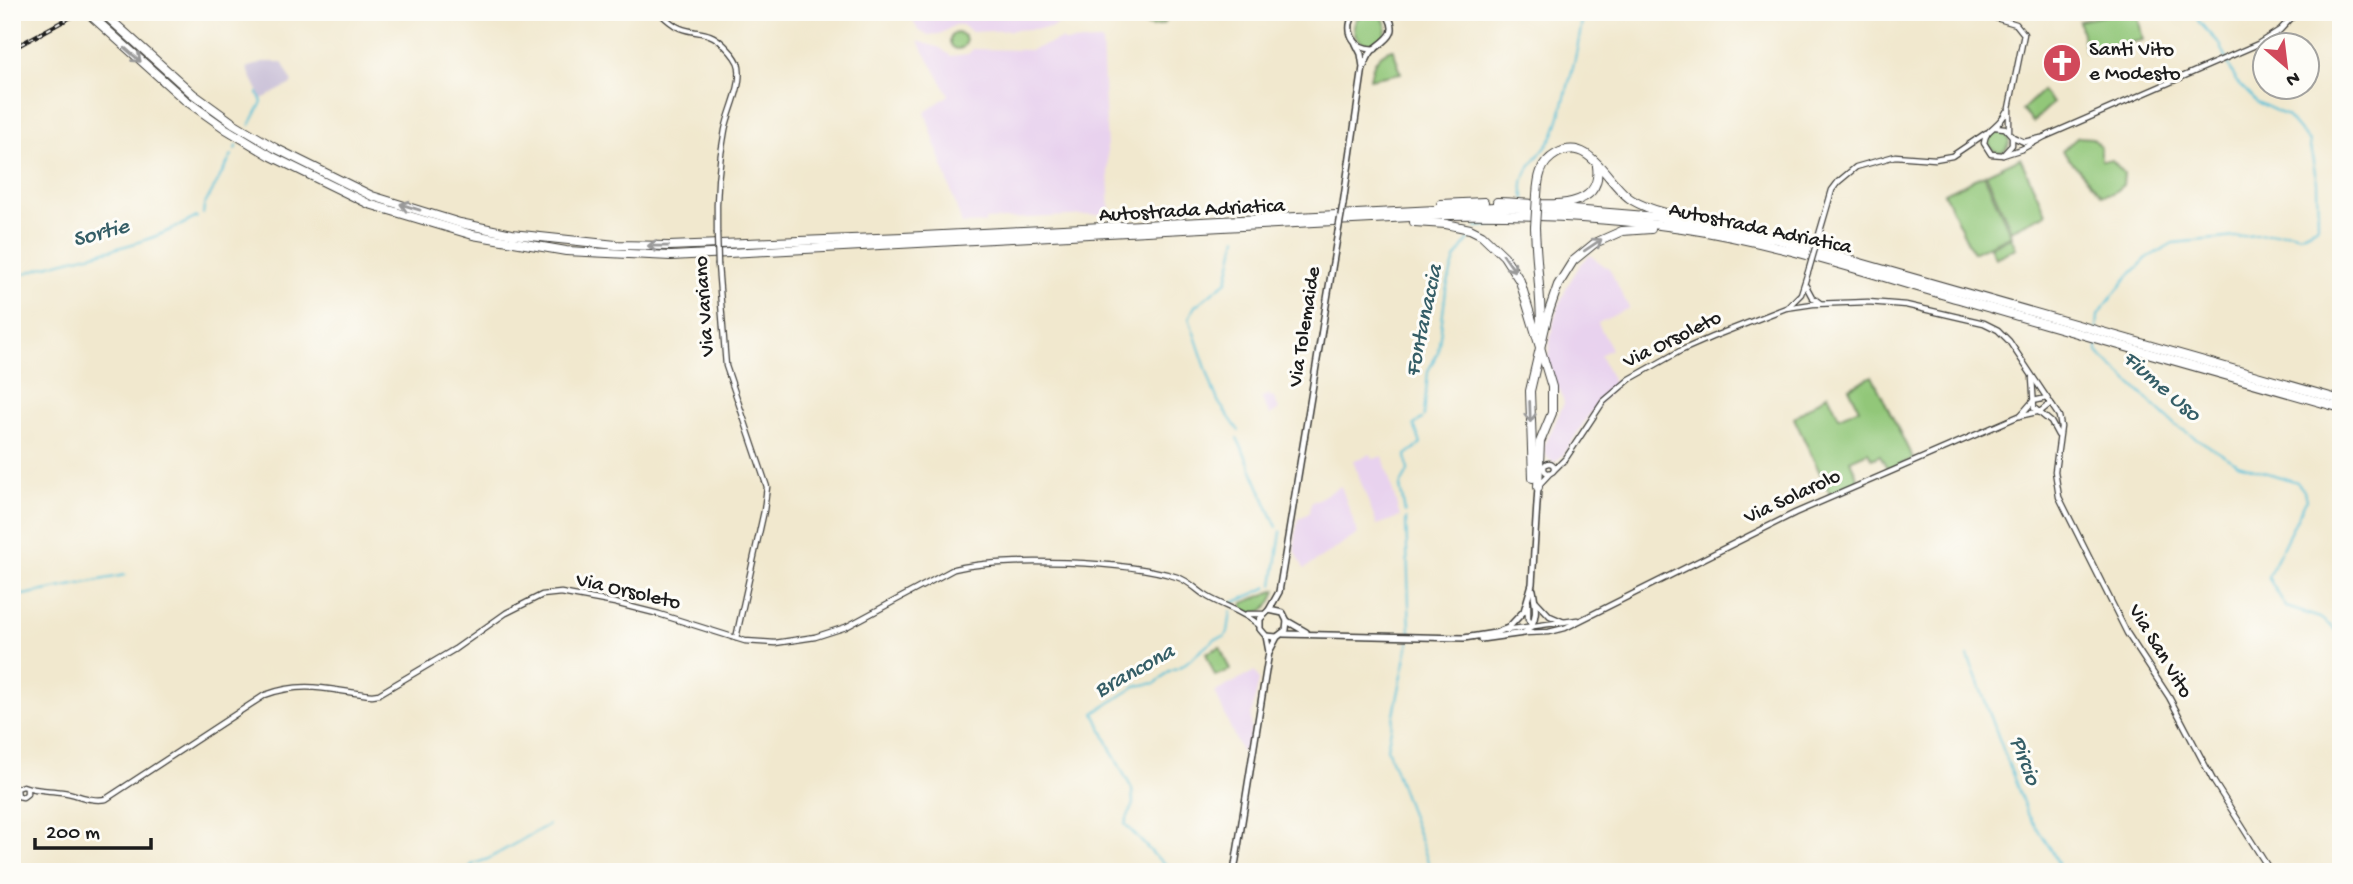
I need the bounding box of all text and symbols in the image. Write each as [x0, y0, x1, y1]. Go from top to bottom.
north arrow [2252, 32, 2322, 102]
place label: Santi Vito e Modesto [2089, 39, 2181, 88]
church icon: Santi Vito e Modesto [2041, 42, 2083, 84]
one-way arrow [124, 47, 142, 63]
text: N [2281, 65, 2303, 91]
street label: Autostrada Adriatica [1098, 195, 1287, 229]
street label: Autostrada Adriatica [1666, 198, 1855, 262]
one-way arrow [399, 200, 421, 213]
water label: Sortie [70, 213, 133, 254]
one-way arrow [1583, 238, 1602, 252]
one-way arrow [646, 239, 669, 253]
one-way arrow [1502, 253, 1516, 272]
street label: Via Variano [690, 255, 722, 358]
water label: Fontanaccia [1400, 261, 1450, 380]
street label: Via Tolemaide [1284, 264, 1328, 390]
street label: Via Orsoleto [1619, 306, 1726, 376]
water label: Fiume Uso [2116, 346, 2206, 429]
one-way arrow [1524, 401, 1537, 424]
street label: Via Solarolo [1740, 465, 1845, 532]
street label: Via Orsoleto [572, 569, 683, 617]
street label: Via San Vito [2121, 600, 2197, 703]
water label: Brancona [1090, 638, 1181, 705]
water label: Pircio [2002, 733, 2046, 790]
scale bar [35, 807, 150, 851]
text: 200 m [46, 822, 100, 847]

